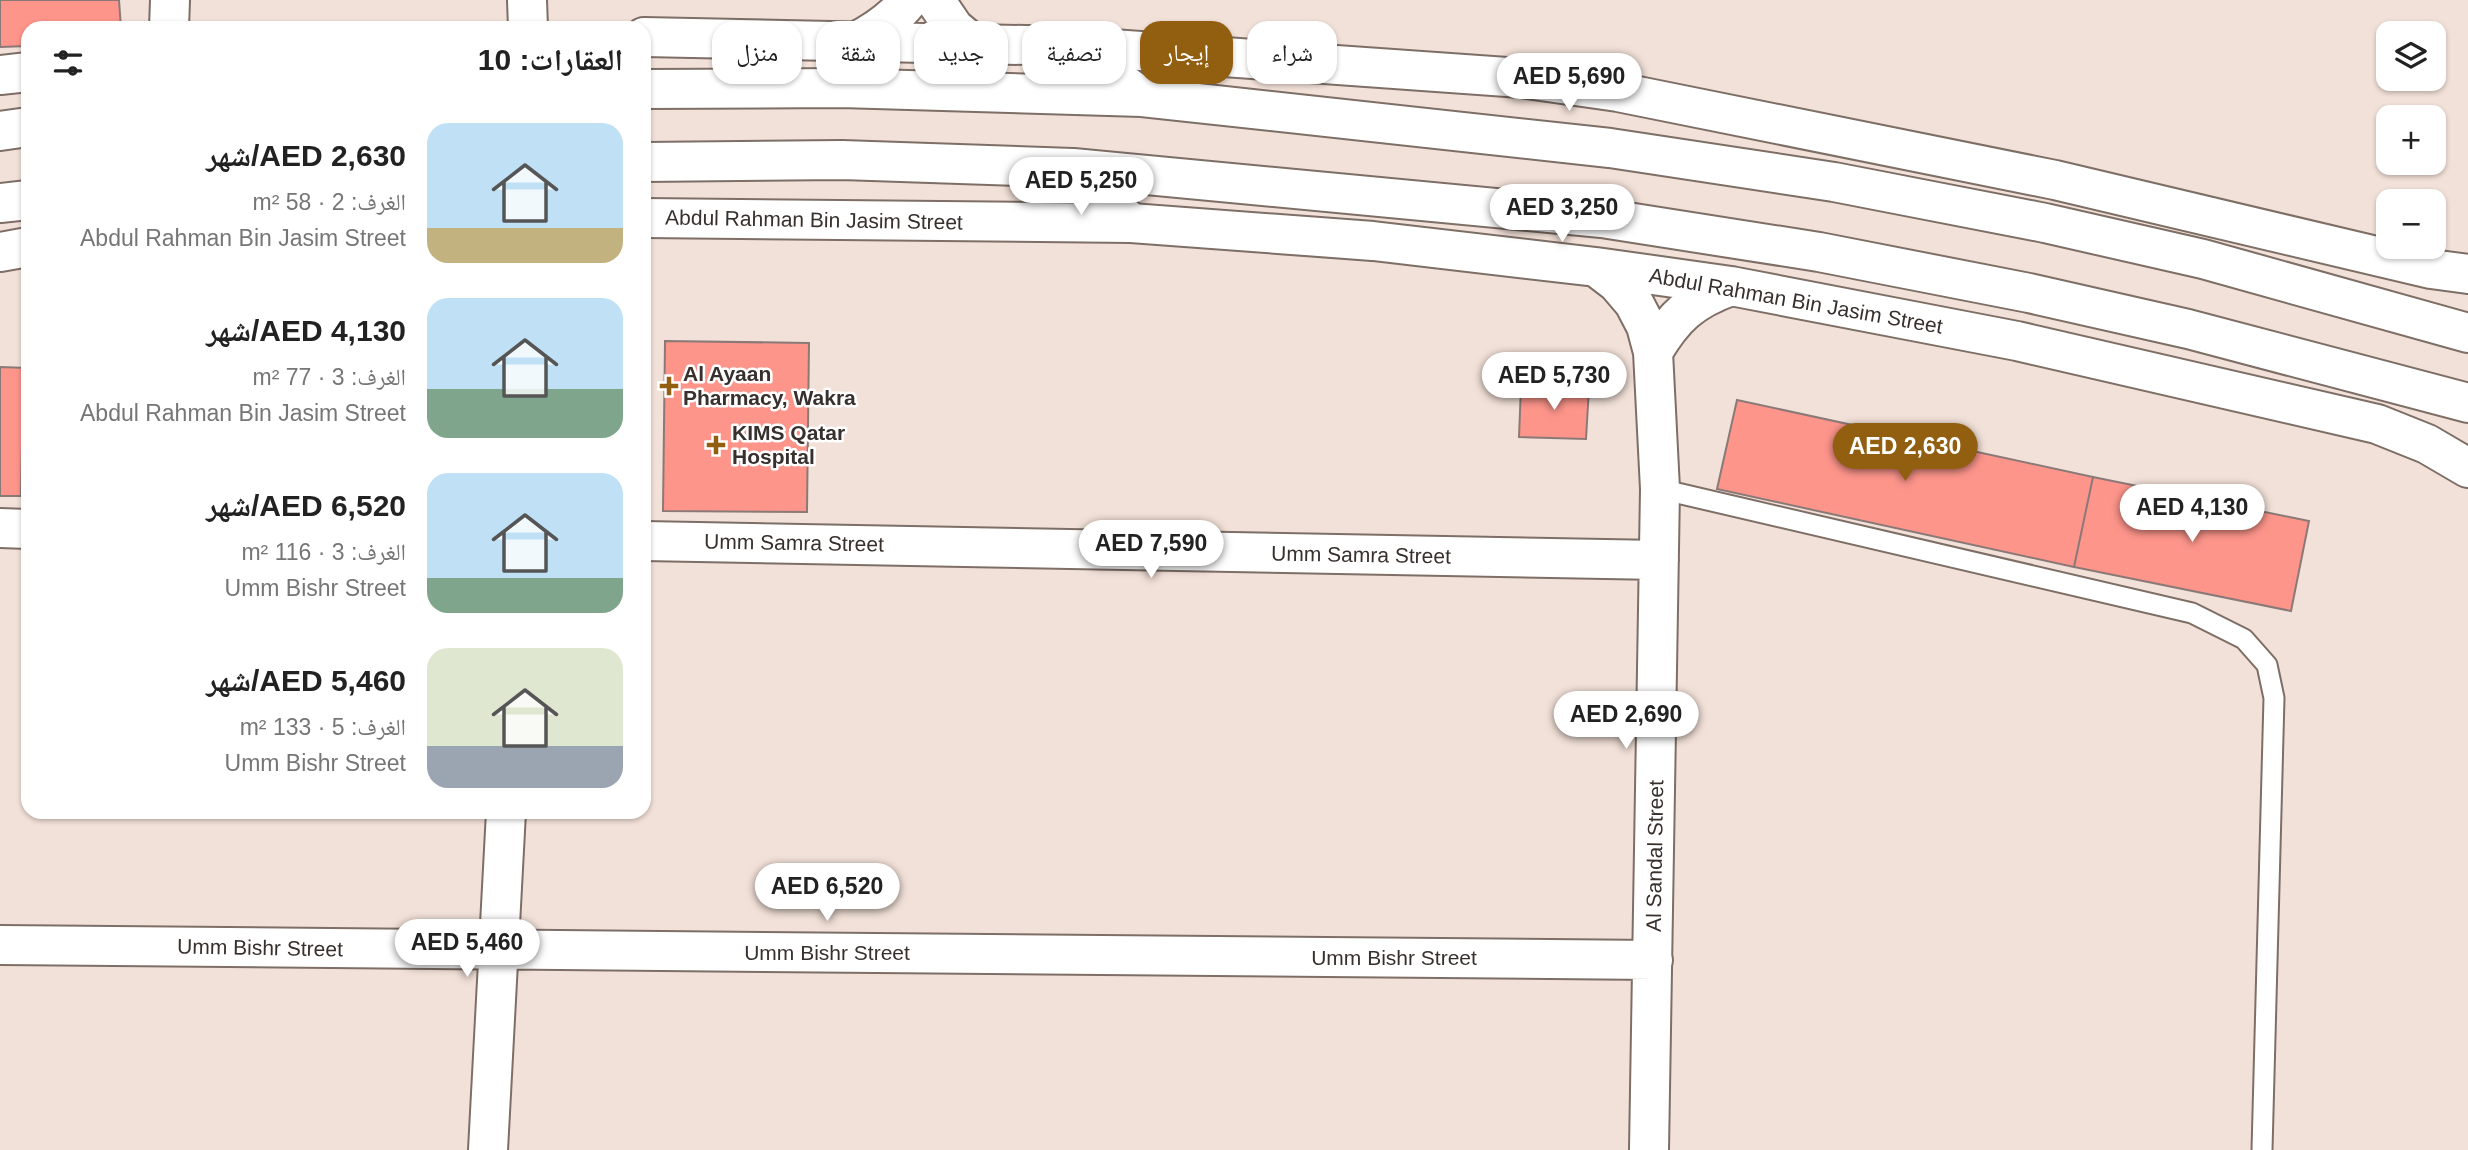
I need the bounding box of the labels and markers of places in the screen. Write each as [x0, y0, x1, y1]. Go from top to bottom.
pin: AED 5,690 [1489, 54, 1649, 113]
pin: AED 5,250 [1001, 158, 1161, 217]
pin: AED 3,250 [1482, 184, 1642, 244]
pin: AED 5,730 [1474, 352, 1634, 412]
place label: Al Ayaan Pharmacy, Wakra [683, 362, 856, 409]
marker: Al Ayaan Pharmacy, Wakra [661, 378, 677, 394]
place label: KIMS Qatar Hospital [732, 421, 845, 468]
pin: AED 2,630 [1825, 424, 1985, 483]
marker: KIMS Qatar Hospital [706, 435, 726, 455]
pin: AED 4,130 [2112, 484, 2272, 544]
pin: AED 7,590 [1071, 520, 1231, 580]
pin: AED 2,690 [1546, 692, 1706, 751]
pin: AED 6,520 [747, 864, 907, 923]
pin: AED 5,460 [387, 920, 547, 979]

